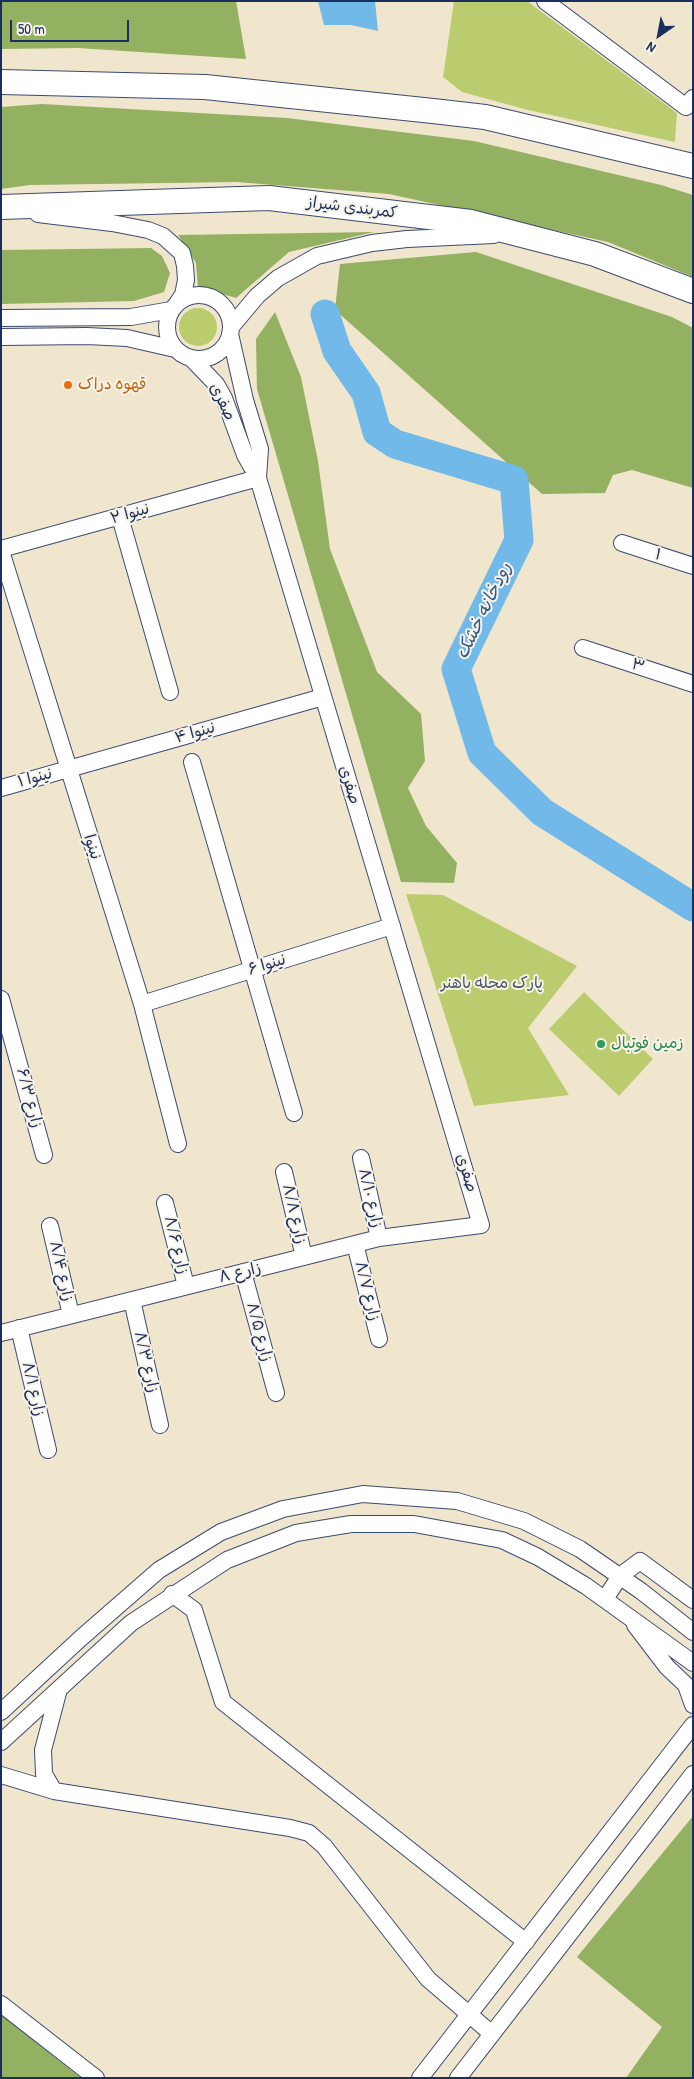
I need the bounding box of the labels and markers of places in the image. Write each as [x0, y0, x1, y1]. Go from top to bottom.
place label: قهوه دراک [78, 375, 146, 395]
marker: قهوه دراک [62, 379, 74, 391]
place label: زمین فوتبال [611, 1034, 684, 1054]
marker: زمین فوتبال [595, 1038, 607, 1050]

